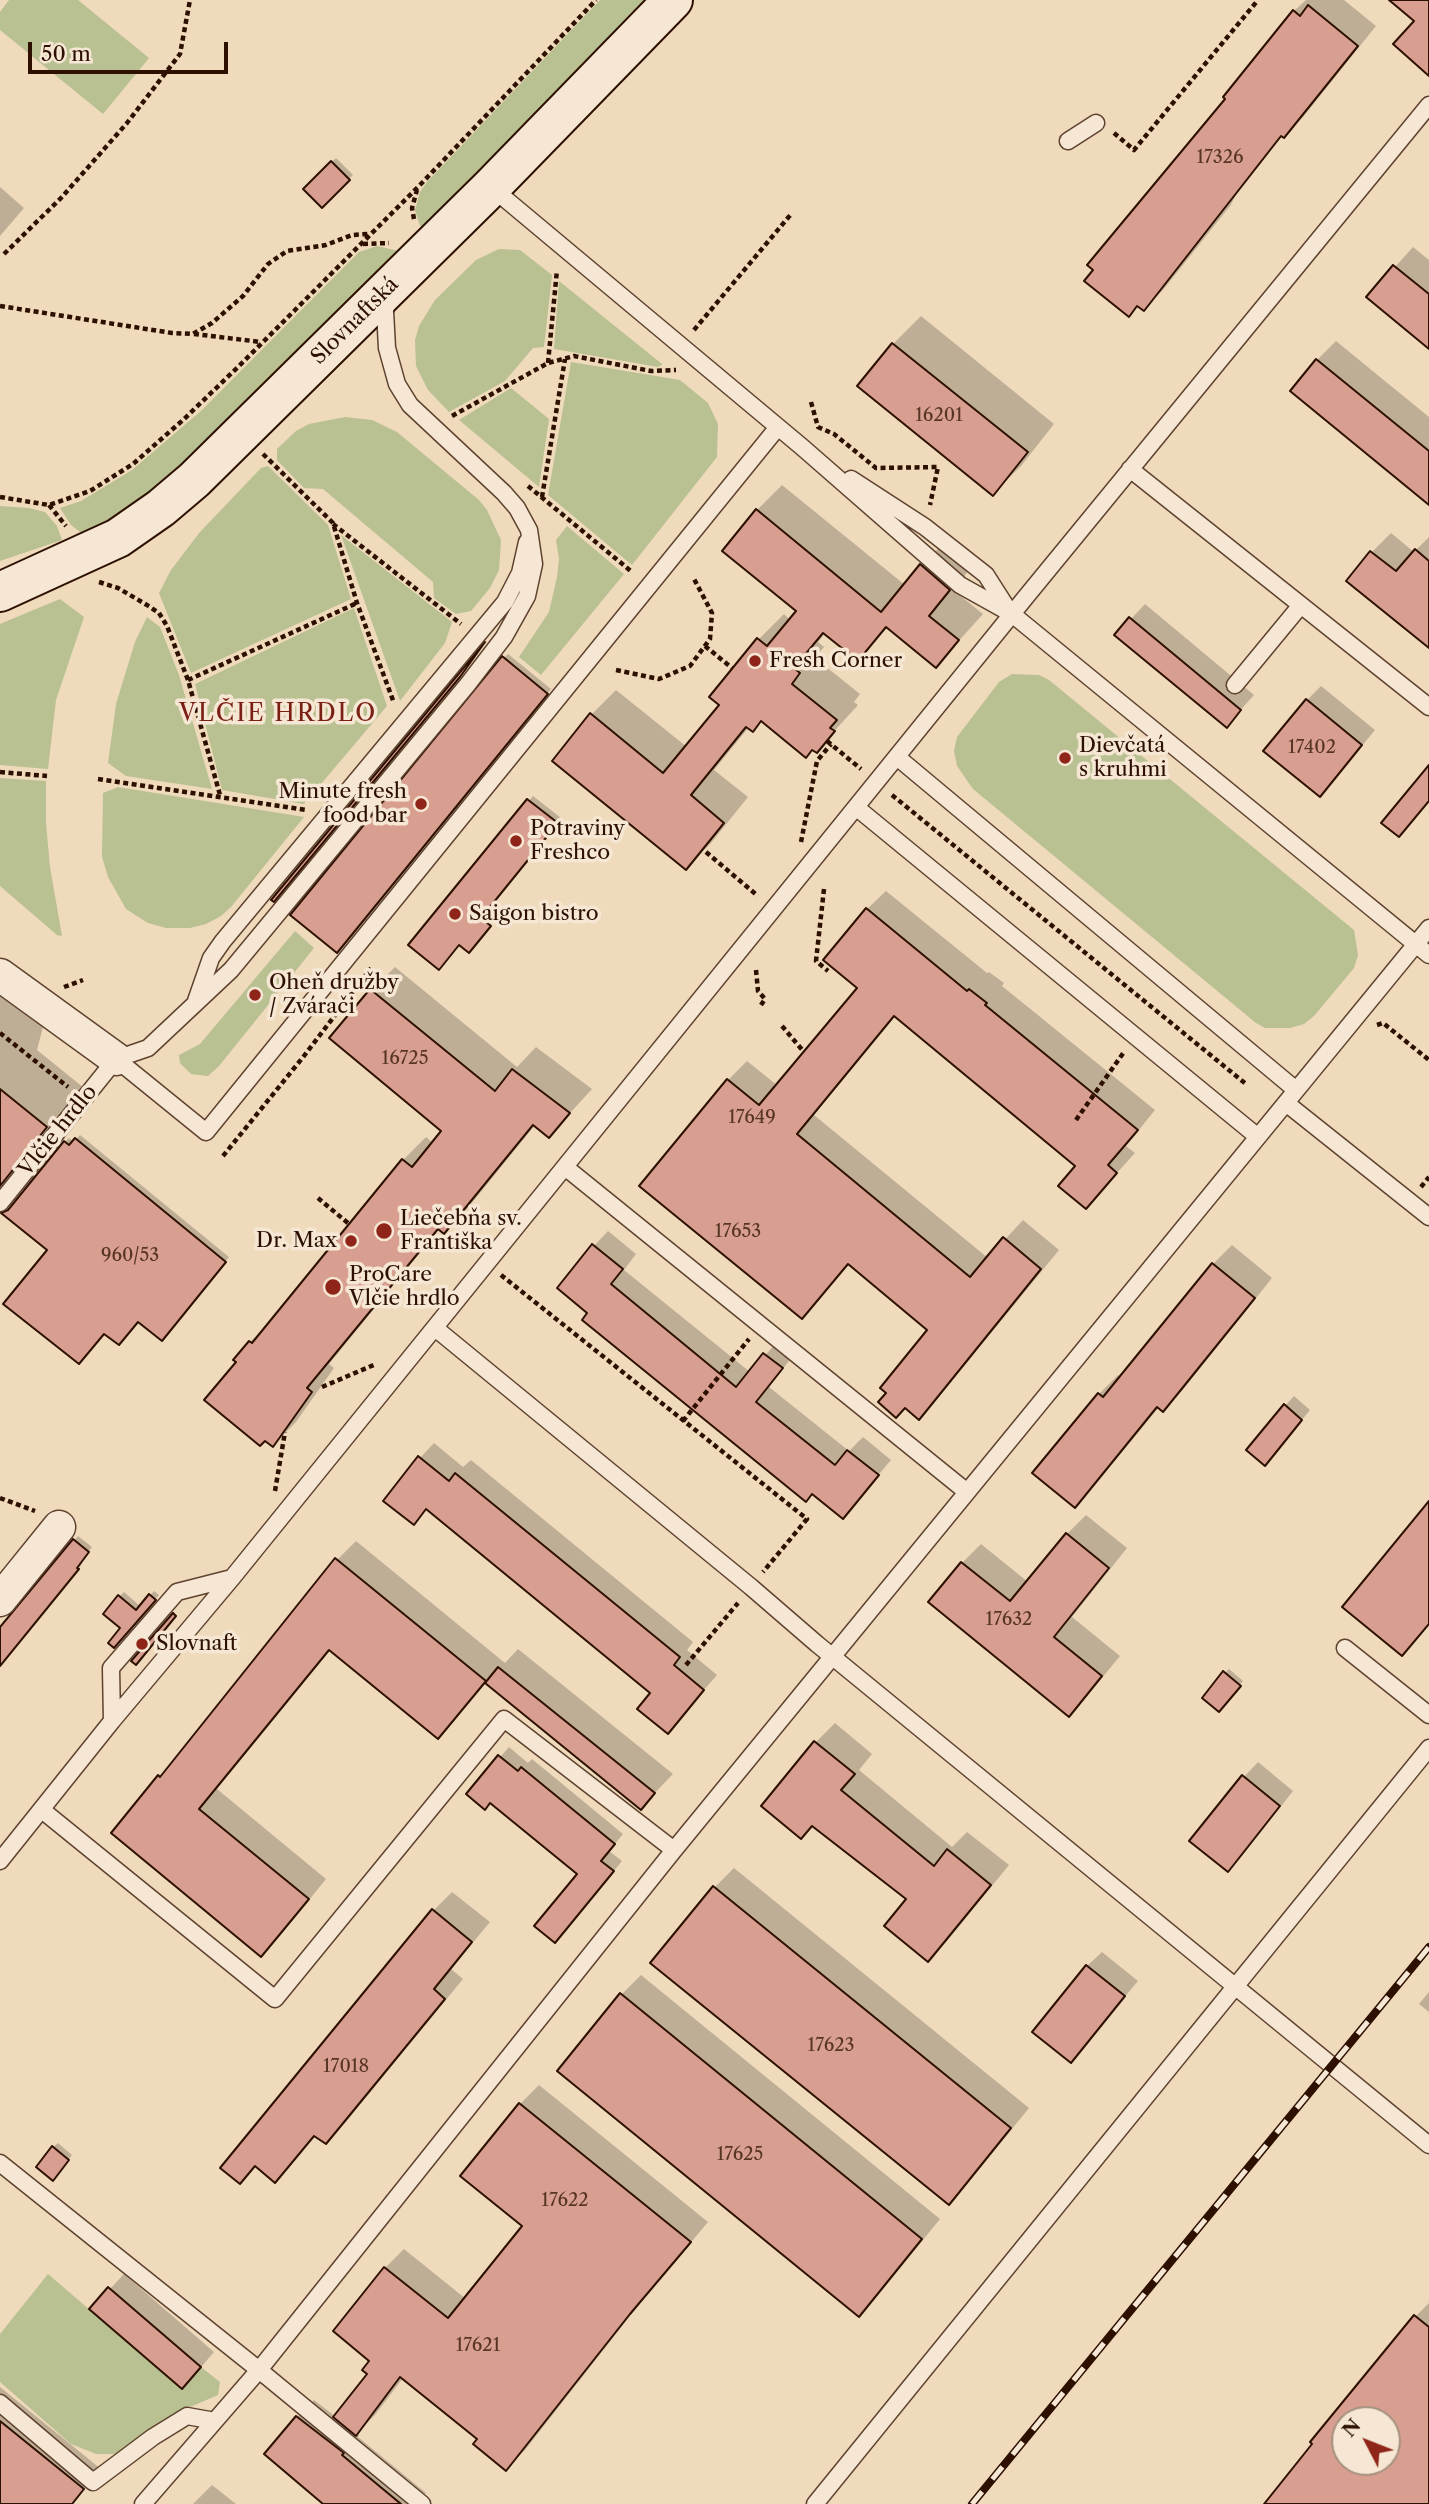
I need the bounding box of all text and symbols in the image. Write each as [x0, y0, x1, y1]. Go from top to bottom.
scale bar [32, 28, 231, 72]
text: 50 m [41, 41, 91, 66]
house number: 17326 [1196, 147, 1244, 169]
street label: Slovnaftská [306, 272, 404, 370]
house number: 16201 [915, 405, 963, 427]
place label: Fresh Corner [769, 648, 902, 674]
marker: Fresh Corner [747, 653, 763, 669]
district label: VLČIE HRDLO [180, 700, 376, 728]
place label: Dievčatá s kruhmi [1079, 733, 1167, 783]
house number: 17402 [1288, 737, 1336, 759]
marker: Dievčatá s kruhmi [1057, 750, 1073, 766]
place label: Minute fresh food bar [278, 779, 407, 829]
marker: Minute fresh food bar [413, 796, 429, 812]
place label: Potraviny Freshco [530, 816, 625, 866]
marker: Potraviny Freshco [508, 833, 524, 849]
place label: Saigon bistro [469, 901, 599, 927]
marker: Saigon bistro [447, 906, 463, 922]
place label: Oheň družby / Zvárači [269, 970, 399, 1020]
marker: Oheň družby / Zvárači [247, 987, 263, 1003]
house number: 16725 [382, 1048, 428, 1070]
street label: Vlčie hrdlo [13, 1080, 103, 1182]
house number: 17649 [728, 1107, 776, 1129]
place label: Liečebňa sv. Františka [400, 1206, 522, 1256]
marker: Liečebňa sv. Františka [374, 1221, 394, 1241]
house number: 17653 [715, 1221, 761, 1243]
place label: Dr. Max [256, 1228, 337, 1254]
marker: Dr. Max [343, 1233, 359, 1249]
house number: 960/53 [101, 1245, 159, 1267]
place label: ProCare Vlčie hrdlo [349, 1262, 460, 1312]
marker: ProCare Vlčie hrdlo [323, 1277, 343, 1297]
house number: 17632 [986, 1609, 1032, 1631]
place label: Slovnaft [156, 1631, 237, 1657]
marker: Slovnaft [134, 1636, 150, 1652]
house number: 17623 [808, 2035, 854, 2057]
house number: 17018 [323, 2056, 369, 2078]
house number: 17625 [717, 2144, 763, 2166]
house number: 17622 [541, 2190, 589, 2212]
house number: 17621 [456, 2335, 500, 2357]
north arrow [1331, 2406, 1401, 2476]
text: N [1337, 2414, 1366, 2442]

